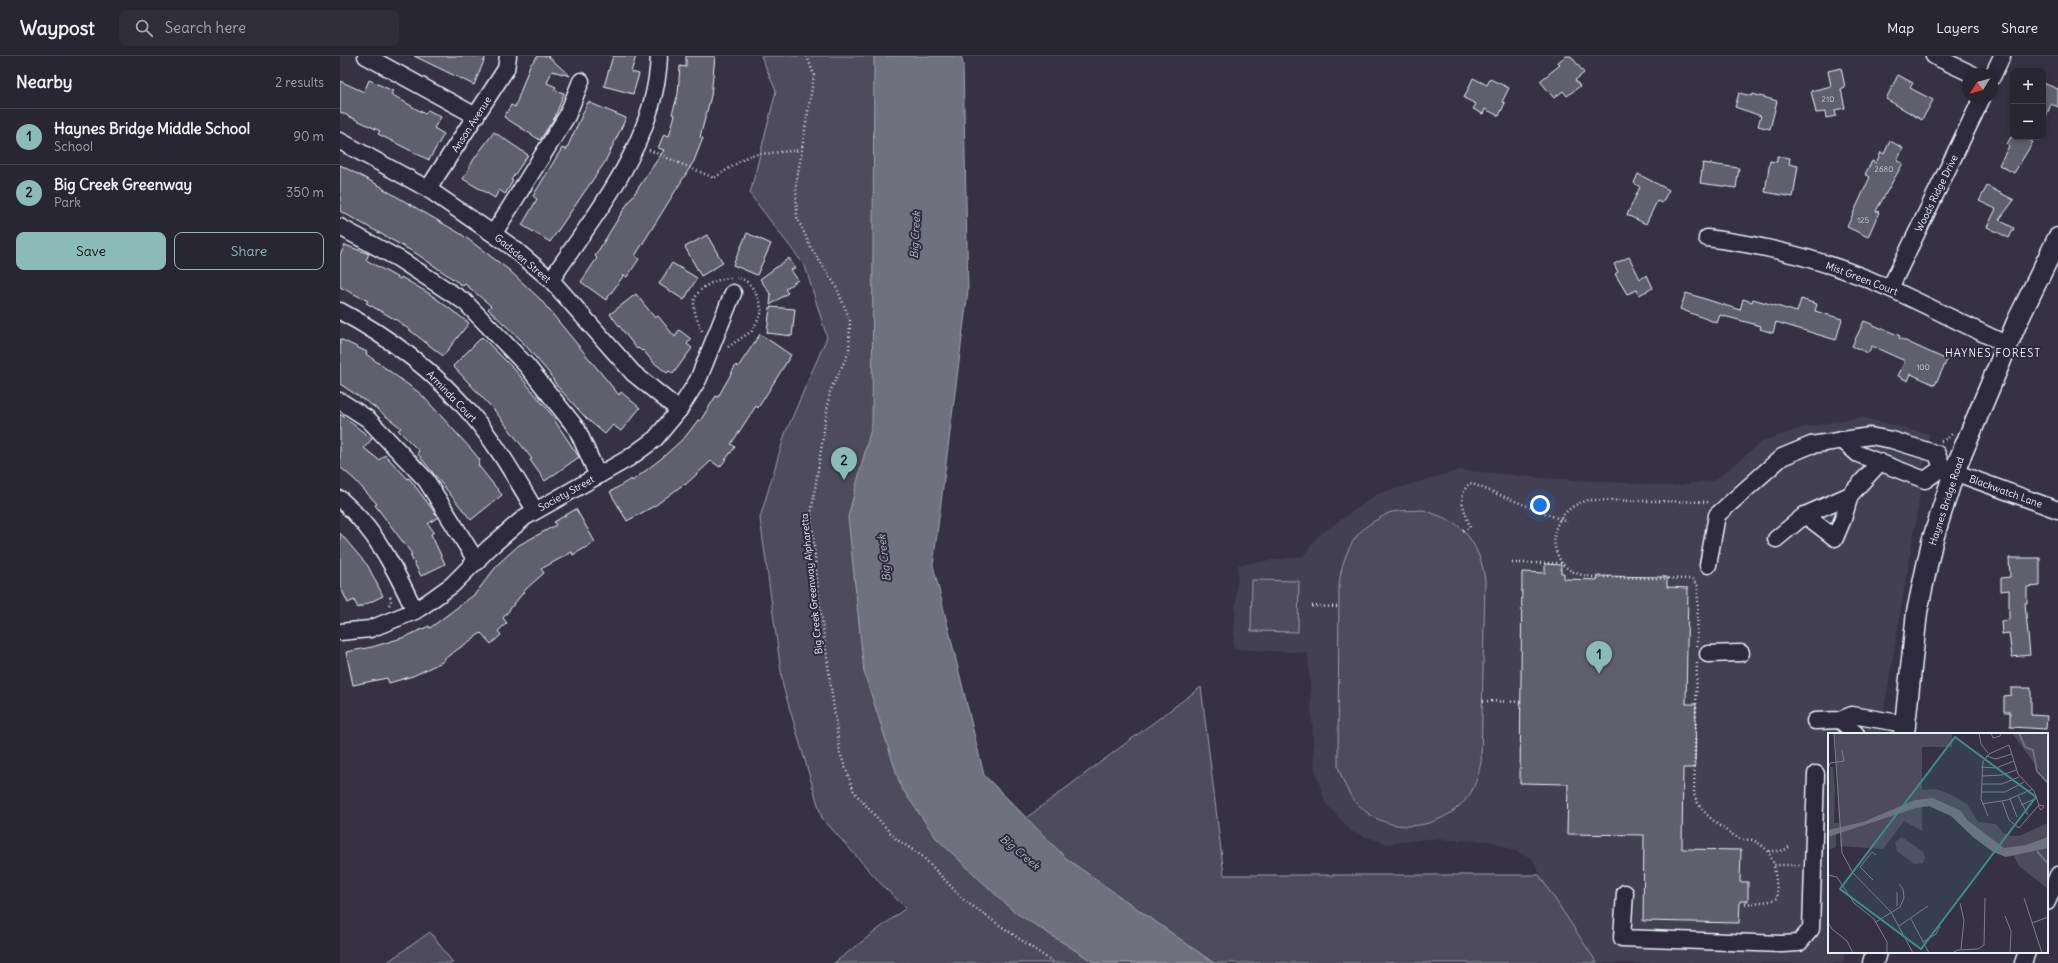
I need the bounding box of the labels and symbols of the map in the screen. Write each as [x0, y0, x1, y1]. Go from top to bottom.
north arrow [1962, 68, 1998, 104]
street label: Anson Avenue [449, 94, 494, 155]
house number: 210 [1822, 94, 1834, 104]
street label: Woods Ridge Drive [1912, 152, 1961, 234]
house number: 2680 [1875, 164, 1893, 174]
water label: Big Creek [907, 210, 923, 259]
house number: 125 [1857, 215, 1869, 225]
street label: Gadsden Street [492, 231, 554, 286]
street label: Mist Green Court [1824, 259, 1900, 298]
district label: HAYNES FOREST [1945, 346, 2041, 360]
house number: 100 [1916, 362, 1930, 372]
street label: Arminda Court [424, 368, 480, 425]
pin: 2 [831, 447, 857, 480]
street label: Haynes Bridge Road [1926, 455, 1967, 547]
street label: Society Street [536, 472, 597, 514]
street label: Blackwatch Lane [1967, 472, 2044, 511]
your location [1530, 495, 1550, 515]
street label: Big Creek Greenway Alpharetta [798, 512, 825, 655]
water label: Big Creek [874, 532, 894, 582]
pin: 1 [1586, 641, 1612, 674]
inset map [1828, 733, 2048, 953]
water label: Big Creek [997, 831, 1044, 873]

